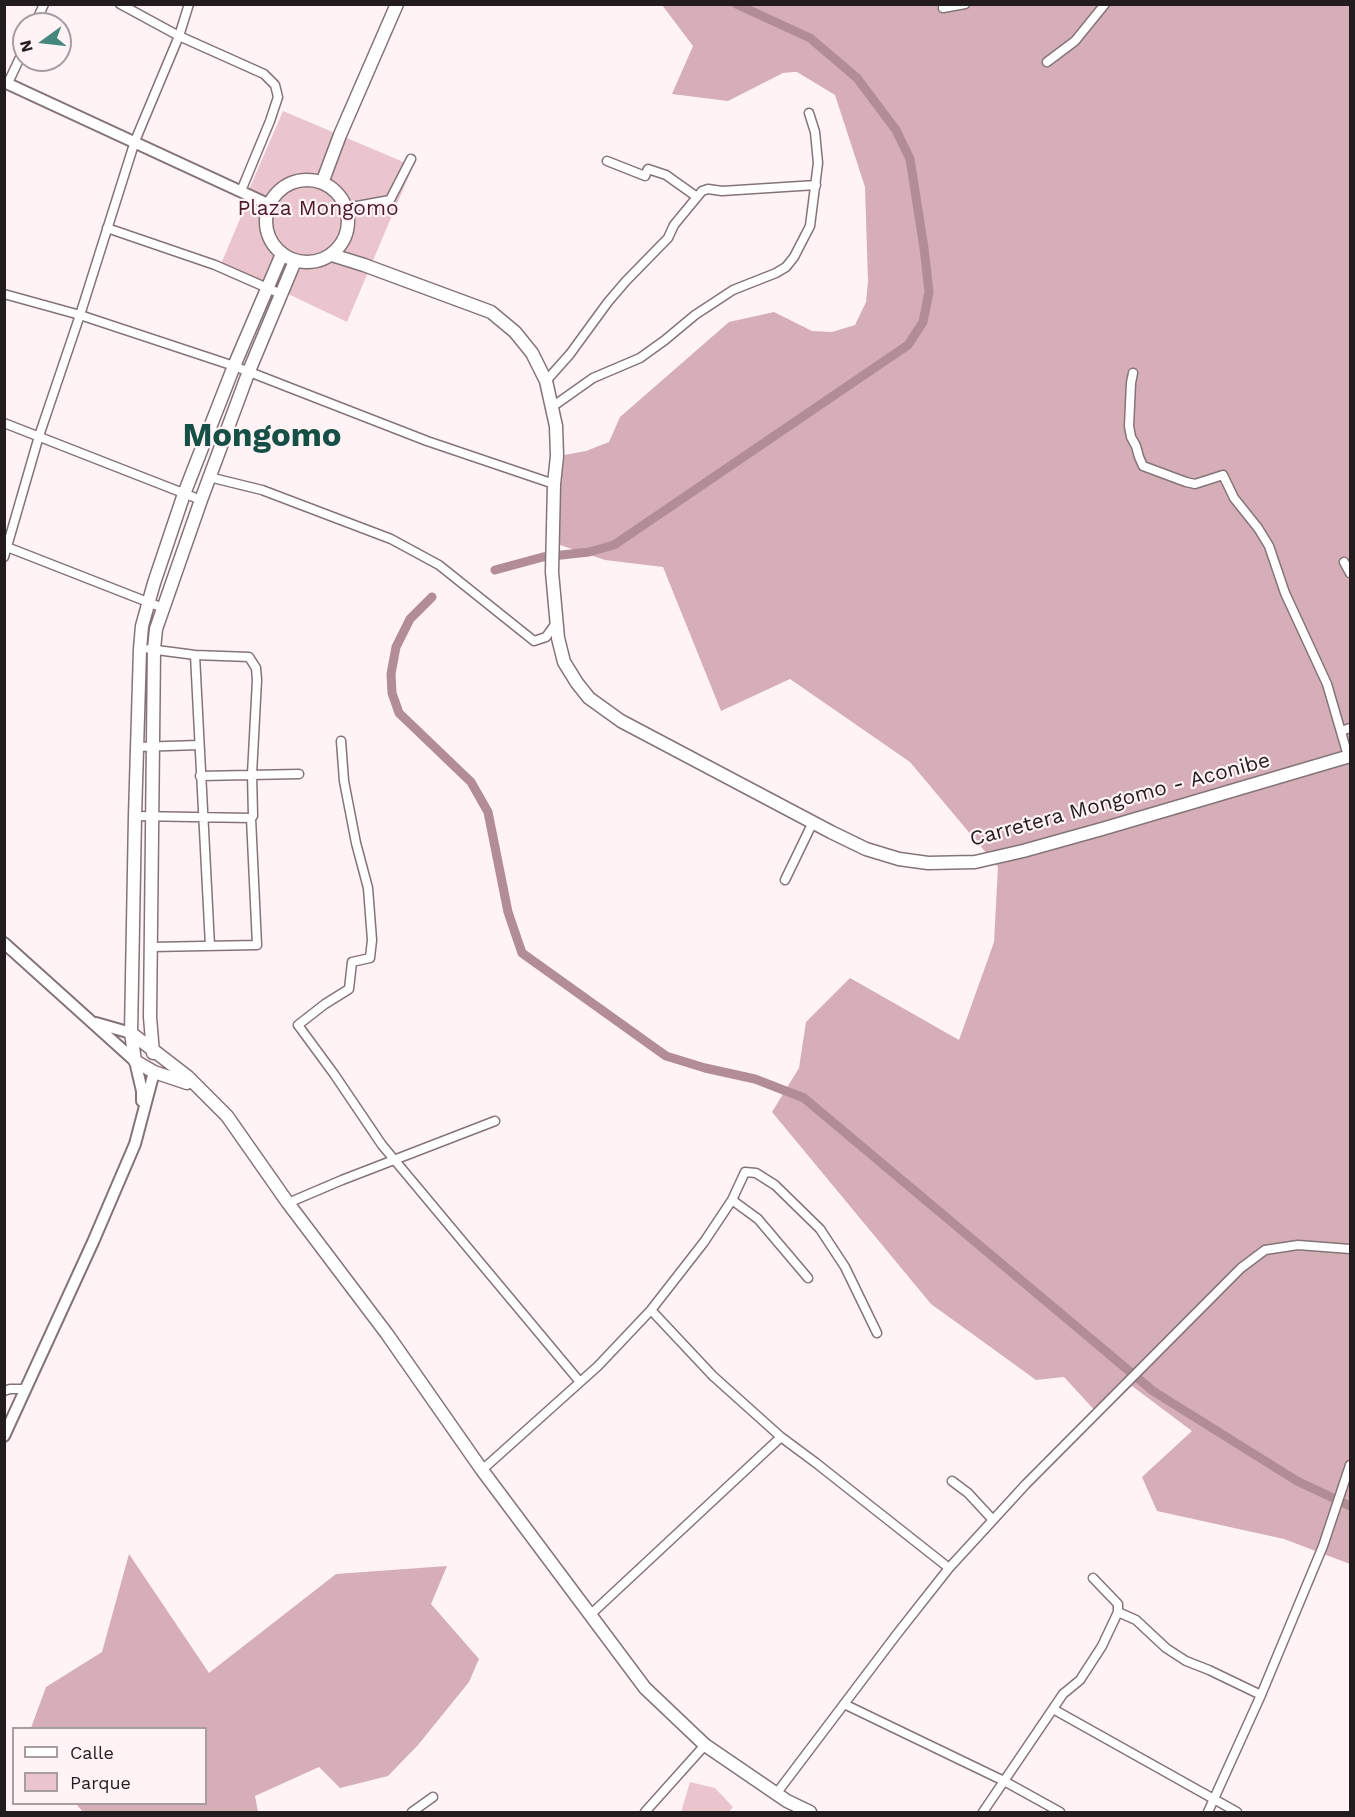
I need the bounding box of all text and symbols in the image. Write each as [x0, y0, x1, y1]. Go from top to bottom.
north arrow [12, 12, 72, 72]
text: N [15, 38, 37, 54]
park label: Plaza Mongomo [237, 196, 399, 222]
district label: Mongomo [182, 416, 342, 456]
street label: Carretera Mongomo - Aconibe [967, 748, 1273, 852]
legend [12, 1727, 207, 1805]
text: Calle [70, 1742, 114, 1763]
text: Parque [70, 1772, 131, 1793]

